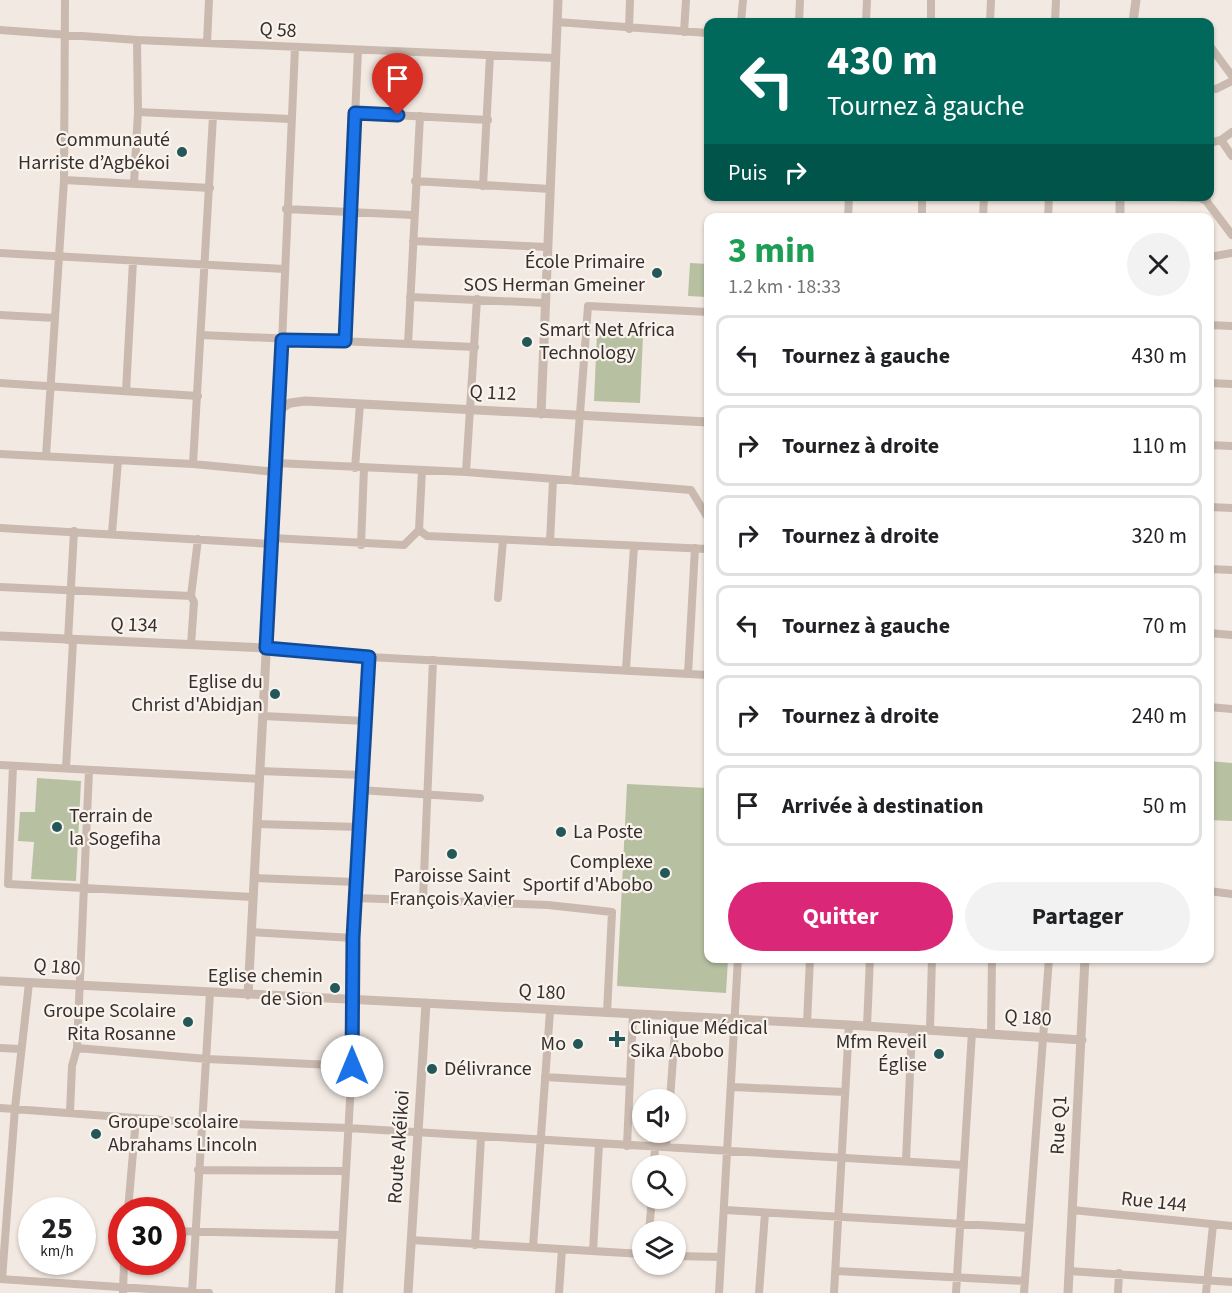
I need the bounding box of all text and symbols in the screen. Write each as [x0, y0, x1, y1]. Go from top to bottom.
street label: Q 58 [259, 15, 297, 45]
text: 430 m [827, 31, 938, 91]
icon: left [728, 42, 806, 120]
pin [372, 53, 423, 115]
icon: arrive [381, 62, 414, 95]
text: Tournez à gauche [827, 87, 1024, 126]
place label: Communauté Harriste d’Agbékoi [18, 126, 170, 177]
marker: Communauté Harriste d’Agbékoi [175, 145, 189, 159]
icon: right [779, 156, 812, 189]
text: Puis [728, 157, 767, 189]
text: 3 min [728, 225, 816, 276]
button: close [1127, 233, 1190, 296]
place label: École Primaire SOS Herman Gmeiner [463, 248, 645, 299]
marker: École Primaire SOS Herman Gmeiner [650, 266, 664, 280]
text: 1.2 km · 18:33 [728, 273, 841, 301]
place label: Smart Net Africa Technology [539, 316, 675, 367]
marker: Smart Net Africa Technology [520, 335, 534, 349]
icon: left [731, 339, 764, 372]
text: Tournez à gauche [782, 340, 950, 372]
text: 430 m [1132, 340, 1187, 372]
street label: Q 112 [469, 378, 517, 408]
icon: right [731, 429, 764, 462]
text: Tournez à droite [782, 430, 939, 462]
text: 110 m [1132, 430, 1187, 462]
icon: right [731, 519, 764, 552]
text: Tournez à droite [782, 520, 939, 552]
text: 320 m [1132, 520, 1187, 552]
icon: left [731, 609, 764, 642]
street label: Q 134 [110, 610, 158, 640]
text: Tournez à gauche [782, 610, 950, 642]
text: 70 m [1142, 610, 1187, 642]
place label: Eglise du Christ d'Abidjan [131, 668, 263, 719]
marker: Eglise du Christ d'Abidjan [268, 687, 282, 701]
icon: right [731, 699, 764, 732]
text: Tournez à droite [782, 700, 939, 732]
text: 240 m [1132, 700, 1187, 732]
icon: arrive [731, 789, 764, 822]
text: Arrivée à destination [782, 790, 984, 822]
text: 50 m [1142, 790, 1187, 822]
place label: Terrain de la Sogefiha [69, 802, 161, 853]
place label: La Poste [573, 818, 643, 846]
marker: Terrain de la Sogefiha [50, 820, 64, 834]
marker: La Poste [554, 825, 568, 839]
marker: Paroisse Saint François Xavier [445, 847, 459, 861]
place label: Complexe Sportif d'Abobo [522, 848, 653, 899]
place label: Paroisse Saint François Xavier [389, 862, 515, 913]
marker: Complexe Sportif d'Abobo [658, 866, 672, 880]
button: Quitter [728, 882, 953, 951]
button: Partager [965, 882, 1190, 951]
street label: Q 180 [33, 951, 82, 983]
place label: Eglise chemin de Sion [208, 962, 323, 1013]
street label: Q 180 [518, 977, 566, 1007]
marker: Eglise chemin de Sion [328, 981, 342, 995]
place label: Groupe Scolaire Rita Rosanne [43, 997, 176, 1048]
street label: Q 180 [1004, 1002, 1053, 1034]
place label: Clinique Médical Sika Abobo [630, 1014, 768, 1065]
marker: Groupe Scolaire Rita Rosanne [181, 1015, 195, 1029]
place label: Mfm Reveil Église [836, 1028, 927, 1079]
place label: Mo [541, 1030, 566, 1058]
marker: Clinique Médical Sika Abobo [608, 1030, 626, 1048]
position arrow [320, 1034, 384, 1098]
marker: Mo [571, 1037, 585, 1051]
marker: Mfm Reveil Église [932, 1047, 946, 1061]
place label: Délivrance [444, 1055, 532, 1083]
marker: Délivrance [425, 1062, 439, 1076]
street label: Route Akéikoi [381, 1089, 417, 1205]
map controls [632, 1089, 686, 1275]
button: sound [632, 1089, 686, 1143]
street label: Rue Q1 [1043, 1095, 1075, 1155]
place label: Groupe scolaire Abrahams Lincoln [108, 1108, 258, 1159]
marker: Groupe scolaire Abrahams Lincoln [89, 1127, 103, 1141]
button: search [632, 1155, 686, 1209]
street label: Rue 144 [1120, 1185, 1188, 1219]
speed limit sign: 30 [108, 1197, 186, 1275]
text: 25 [41, 1207, 73, 1250]
button: layers [632, 1221, 686, 1275]
text: km/h [40, 1241, 74, 1262]

